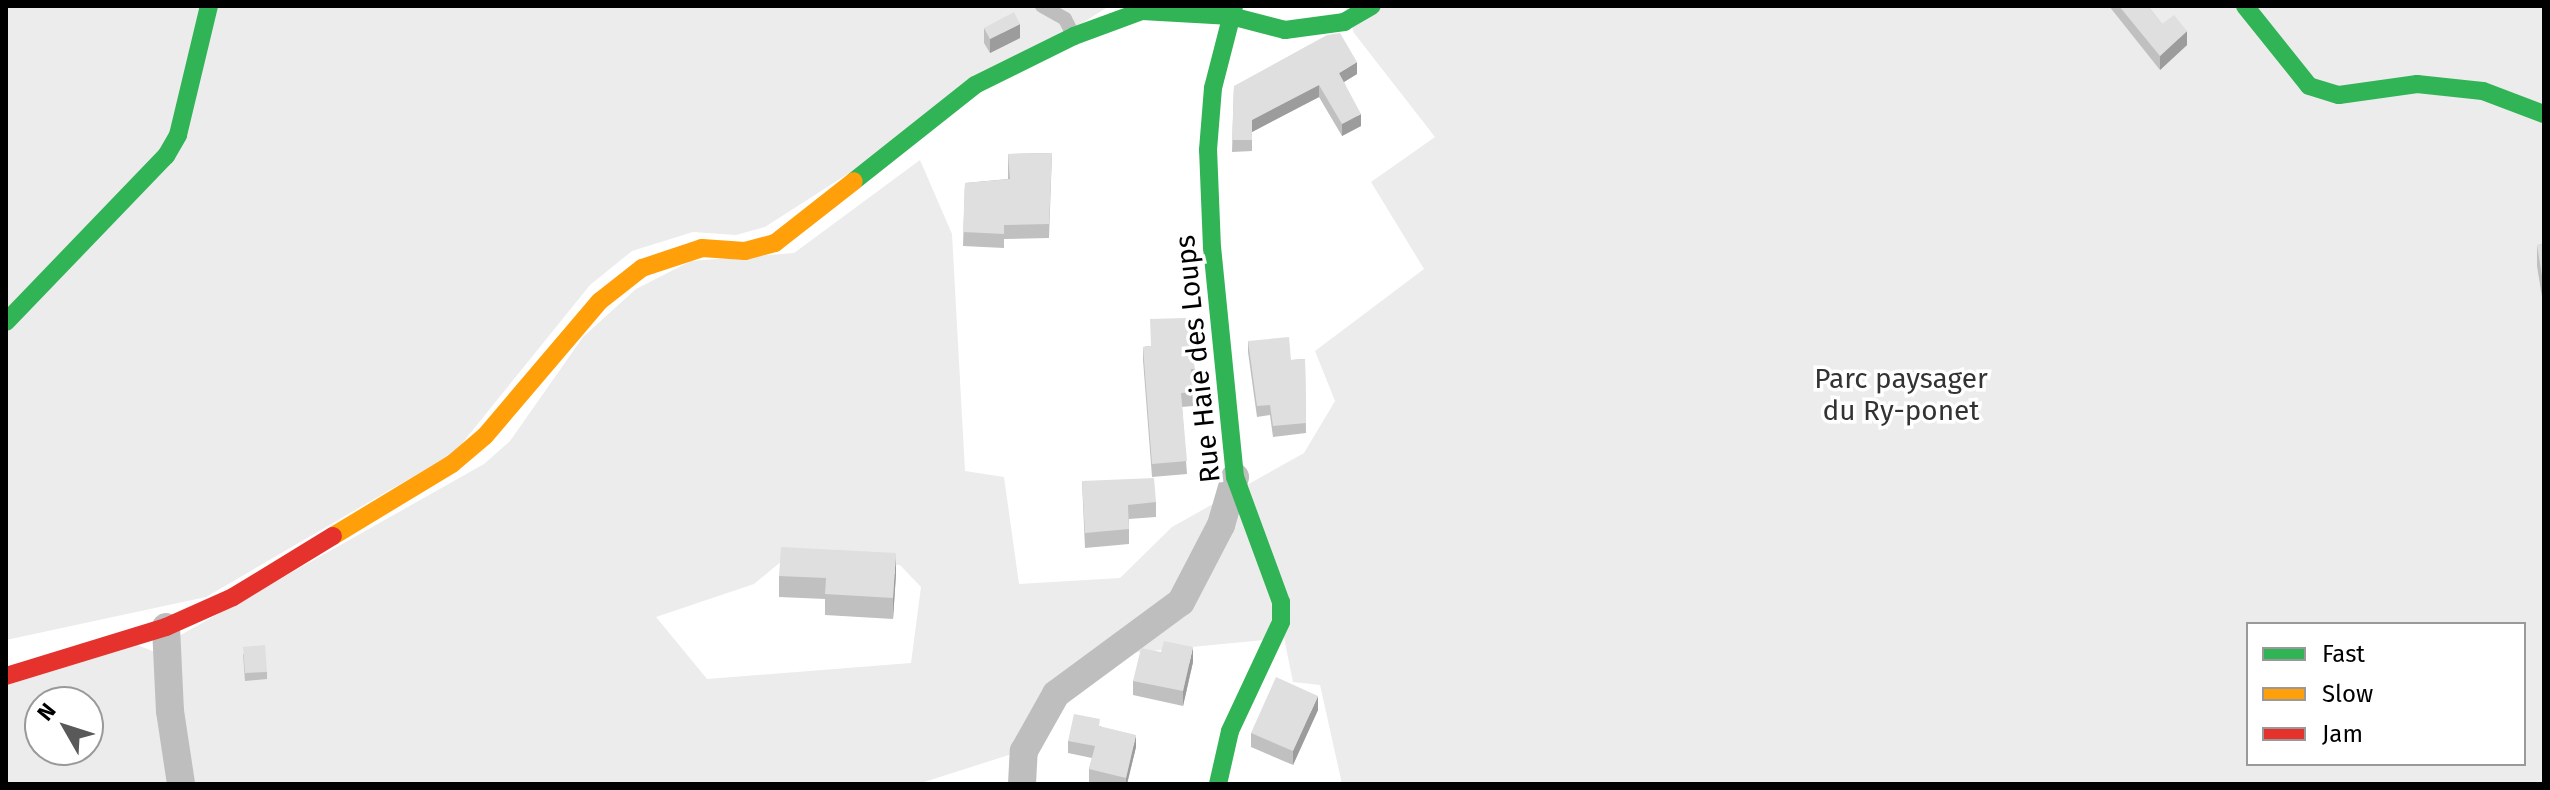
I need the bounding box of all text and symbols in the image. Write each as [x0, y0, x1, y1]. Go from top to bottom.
street label: Rue Haie des Loups [1168, 233, 1228, 485]
park label: Parc paysager du Ry-ponet [1814, 362, 1988, 428]
legend [2246, 622, 2526, 766]
text: Fast [2322, 640, 2365, 668]
text: Slow [2322, 680, 2373, 708]
north arrow [24, 686, 104, 766]
text: N [31, 698, 62, 726]
text: Jam [2322, 720, 2363, 748]

